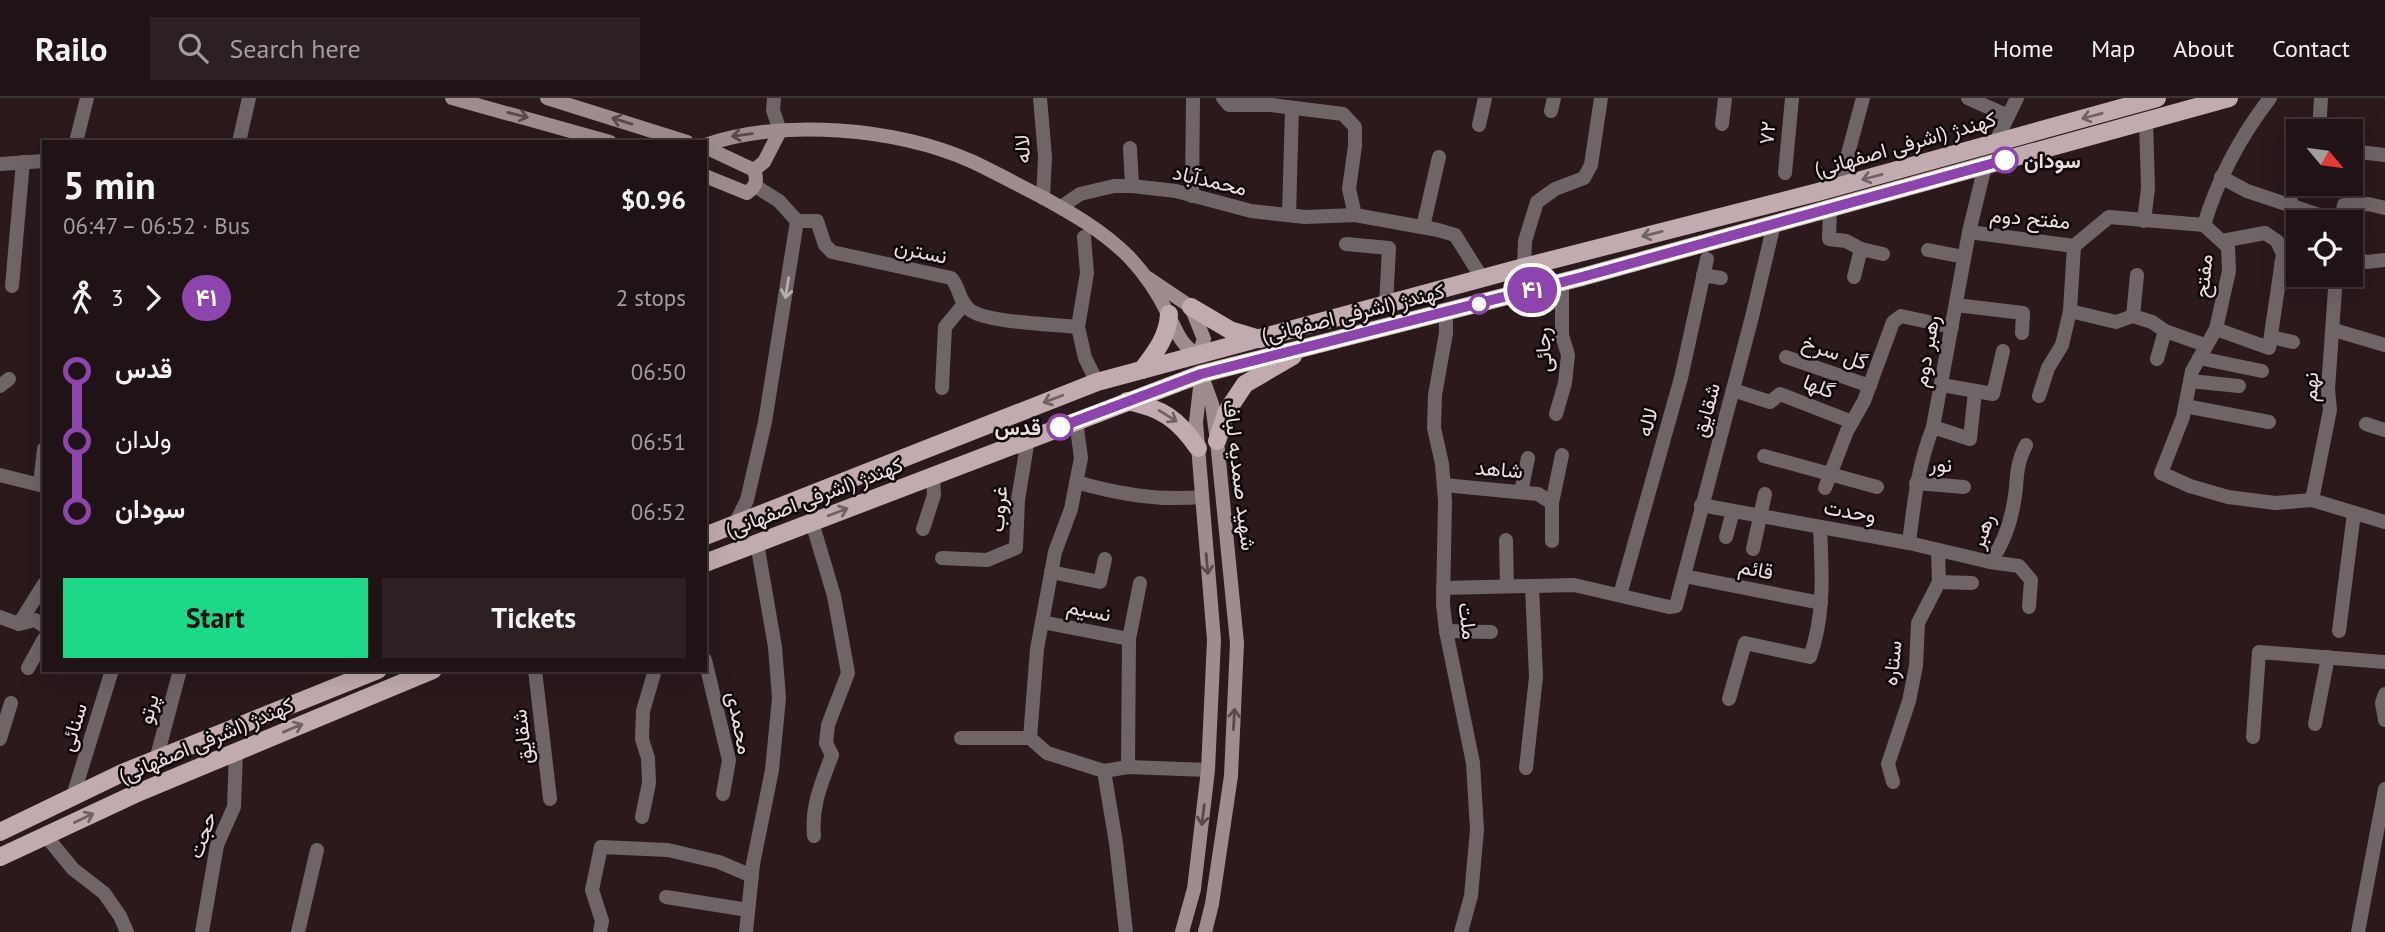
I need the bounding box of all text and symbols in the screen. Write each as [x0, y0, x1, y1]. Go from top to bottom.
search box [150, 17, 640, 80]
text: Railo [35, 27, 108, 70]
icon: search [174, 29, 212, 67]
text: Search here [230, 32, 361, 65]
text: Home [1993, 33, 2053, 64]
text: Map [2091, 33, 2135, 64]
text: About [2173, 33, 2234, 64]
text: Contact [2272, 33, 2350, 64]
street label: کهندژ (اشرفی اصفهانی) [1811, 105, 1999, 183]
one-way arrow [506, 109, 529, 122]
one-way arrow [2081, 111, 2103, 124]
one-way arrow [611, 114, 633, 127]
north arrow [2286, 119, 2362, 196]
map controls [2286, 119, 2363, 287]
street label: ۷۲ [1752, 120, 1782, 146]
one-way arrow [731, 129, 754, 142]
street label: لاله [1008, 134, 1036, 164]
marker: سودان [1992, 147, 2018, 173]
place label: سودان [2024, 147, 2081, 174]
street label: محمدآباد [1170, 158, 1250, 202]
text: 5 min [63, 160, 156, 209]
one-way arrow [1862, 171, 1884, 184]
text: $0.96 [621, 183, 686, 216]
street label: مفتح دوم [1988, 201, 2072, 236]
button: locate [2286, 210, 2363, 287]
text: 06:47 – 06:52 · Bus [63, 211, 250, 240]
one-way arrow [1641, 228, 1664, 241]
street label: نسترن [892, 232, 950, 270]
street label: مفتح [2188, 253, 2219, 299]
line badge: ۴۱ [1500, 267, 1564, 313]
text: ۴۱ [1521, 274, 1543, 305]
one-way arrow [780, 276, 793, 299]
street label: کهندژ (اشرفی اصفهانی) [1259, 277, 1447, 349]
icon: walk [63, 279, 101, 317]
icon: forward [134, 279, 172, 317]
text: ۴۱ [196, 282, 217, 313]
text: 3 [111, 283, 124, 312]
text: 2 stops [616, 283, 686, 312]
unlabelled marker [1469, 294, 1489, 314]
street label: رهبر دوم [1906, 313, 1947, 389]
street label: رجائی [1528, 327, 1558, 373]
street label: گل سرخ [1798, 328, 1871, 377]
text: قدس [115, 352, 172, 385]
text: 06:50 [631, 357, 686, 386]
street label: گلها [1799, 368, 1839, 404]
street label: نهم [2296, 372, 2325, 402]
street label: شقایق [1686, 380, 1726, 440]
one-way arrow [1043, 393, 1065, 406]
street label: شهید صمدیه لباف [1217, 398, 1263, 552]
street label: لاله [1630, 404, 1664, 440]
one-way arrow [1158, 409, 1178, 423]
place label: قدس [995, 414, 1041, 441]
marker: قدس [1047, 414, 1073, 440]
text: ولدان [115, 422, 172, 455]
text: 06:51 [631, 427, 686, 456]
street label: نور [1928, 450, 1953, 478]
street label: کهندژ (اشرفی اصفهانی) [721, 451, 907, 543]
street label: شاهد [1474, 453, 1524, 485]
street label: غروب [983, 485, 1013, 533]
text: سودان [115, 492, 185, 525]
street label: وحدت [1822, 493, 1878, 529]
text: 06:52 [631, 497, 686, 526]
one-way arrow [826, 505, 848, 517]
street label: رهبر [1963, 510, 2001, 553]
one-way arrow [1201, 552, 1214, 575]
street label: قائم [1736, 552, 1776, 587]
button: Start [63, 578, 368, 658]
button: Tickets [382, 578, 686, 658]
street label: نسیم [1064, 592, 1113, 628]
street label: ملت [1452, 601, 1484, 641]
street label: ستاره [1876, 639, 1908, 687]
street label: محمدی [721, 689, 759, 757]
street label: کهندژ (اشرفی اصفهانی) [114, 691, 298, 789]
street label: پرتو [131, 691, 166, 727]
street label: سنائی [53, 700, 93, 754]
street label: شقایق [505, 708, 539, 766]
one-way arrow [1228, 708, 1241, 731]
one-way arrow [282, 720, 303, 733]
one-way arrow [1196, 803, 1209, 826]
street label: حجت [181, 808, 223, 862]
one-way arrow [73, 811, 94, 824]

